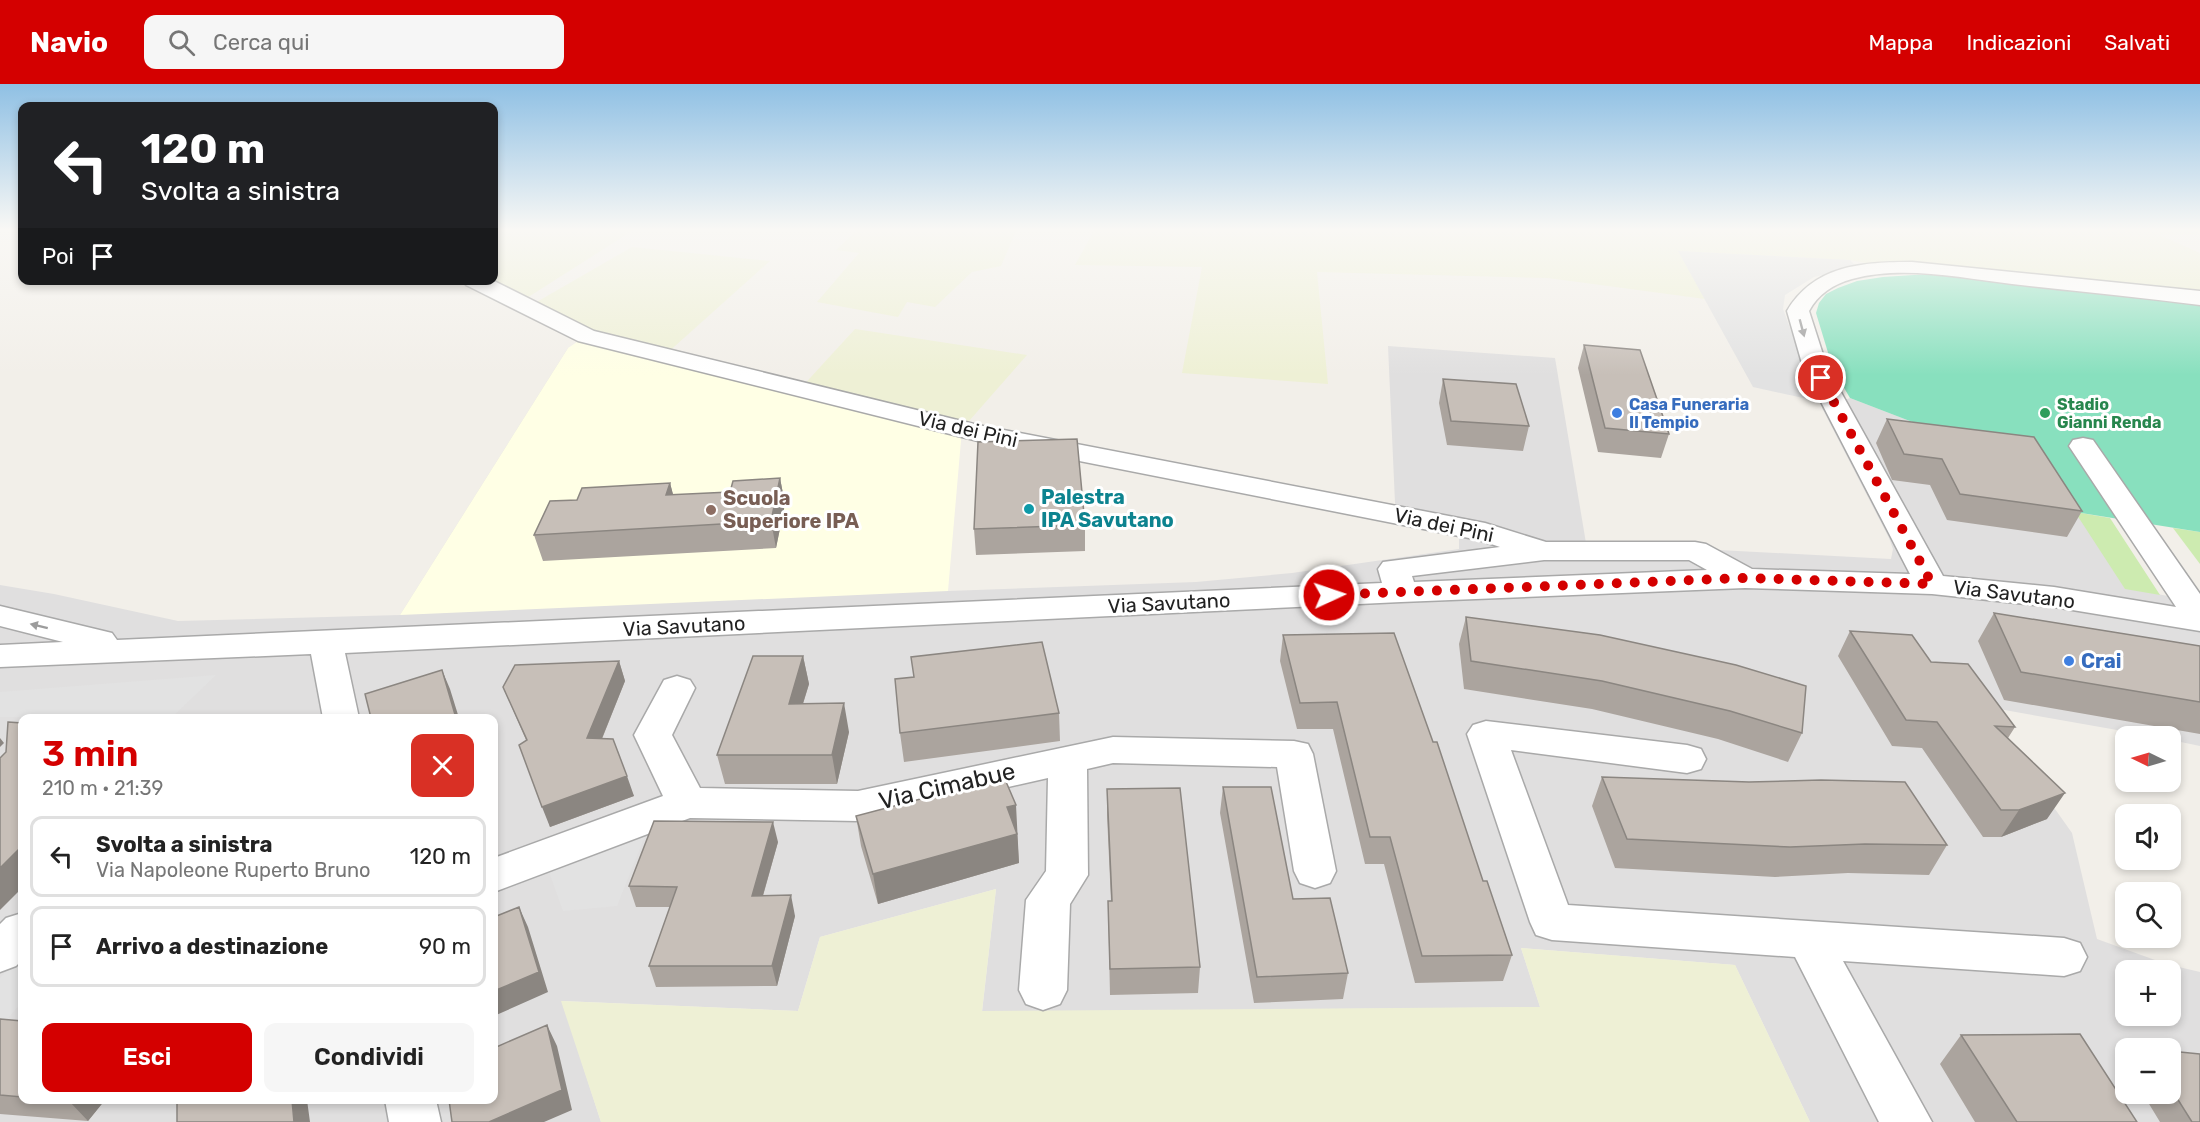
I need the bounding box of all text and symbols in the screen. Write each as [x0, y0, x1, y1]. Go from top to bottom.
search box [144, 15, 564, 69]
text: Navio [30, 26, 108, 59]
icon: search [165, 26, 198, 59]
text: Cerca qui [213, 29, 310, 56]
text: Mappa [1868, 30, 1933, 55]
text: Indicazioni [1966, 30, 2071, 55]
text: Salvati [2104, 30, 2170, 55]
text: 120 m [141, 124, 265, 174]
icon: left [42, 126, 120, 204]
text: Svolta a sinistra [141, 175, 340, 207]
icon: arrive [86, 240, 119, 273]
text: Poi [42, 243, 74, 270]
one-way arrow [1798, 319, 1808, 337]
pin [1795, 352, 1846, 403]
icon: arrive [1804, 361, 1837, 394]
place label: Casa Funeraria Il Tempio [1629, 395, 1749, 432]
place label: Stadio Gianni Renda [2057, 395, 2161, 432]
street label: Via dei Pini [916, 406, 1020, 452]
marker: Casa Funeraria Il Tempio [1610, 406, 1624, 420]
marker: Stadio Gianni Renda [2038, 406, 2052, 420]
place label: Palestra IPA Savutano [1041, 485, 1174, 532]
place label: Scuola Superiore IPA [723, 486, 860, 533]
marker: Palestra IPA Savutano [1022, 502, 1036, 516]
marker: Scuola Superiore IPA [704, 503, 718, 517]
street label: Via dei Pini [1392, 503, 1496, 547]
position arrow [1297, 563, 1361, 627]
street label: Via Savutano [1952, 575, 2076, 613]
street label: Via Savutano [1107, 588, 1231, 618]
street label: Via Savutano [622, 611, 746, 641]
one-way arrow [30, 621, 48, 631]
place label: Crai [2081, 649, 2121, 673]
marker: Crai [2062, 654, 2076, 668]
north arrow [2115, 726, 2181, 792]
map controls [2115, 726, 2181, 1104]
text: 3 min [42, 732, 139, 775]
button: close [411, 734, 474, 797]
street label: Via Cimabue [876, 757, 1018, 815]
text: 210 m · 21:39 [42, 776, 163, 800]
button: sound [2115, 804, 2181, 870]
text: Svolta a sinistra [96, 831, 273, 858]
icon: left [45, 840, 78, 873]
text: 120 m [410, 843, 471, 870]
text: Via Napoleone Ruperto Bruno [96, 858, 371, 882]
button: search [2115, 882, 2181, 948]
icon: arrive [45, 930, 78, 963]
text: Arrivo a destinazione [96, 933, 328, 960]
text: 90 m [419, 933, 471, 960]
button: + [2115, 960, 2181, 1026]
button: Esci [42, 1023, 252, 1092]
button: Condividi [264, 1023, 474, 1092]
button: − [2115, 1038, 2181, 1104]

